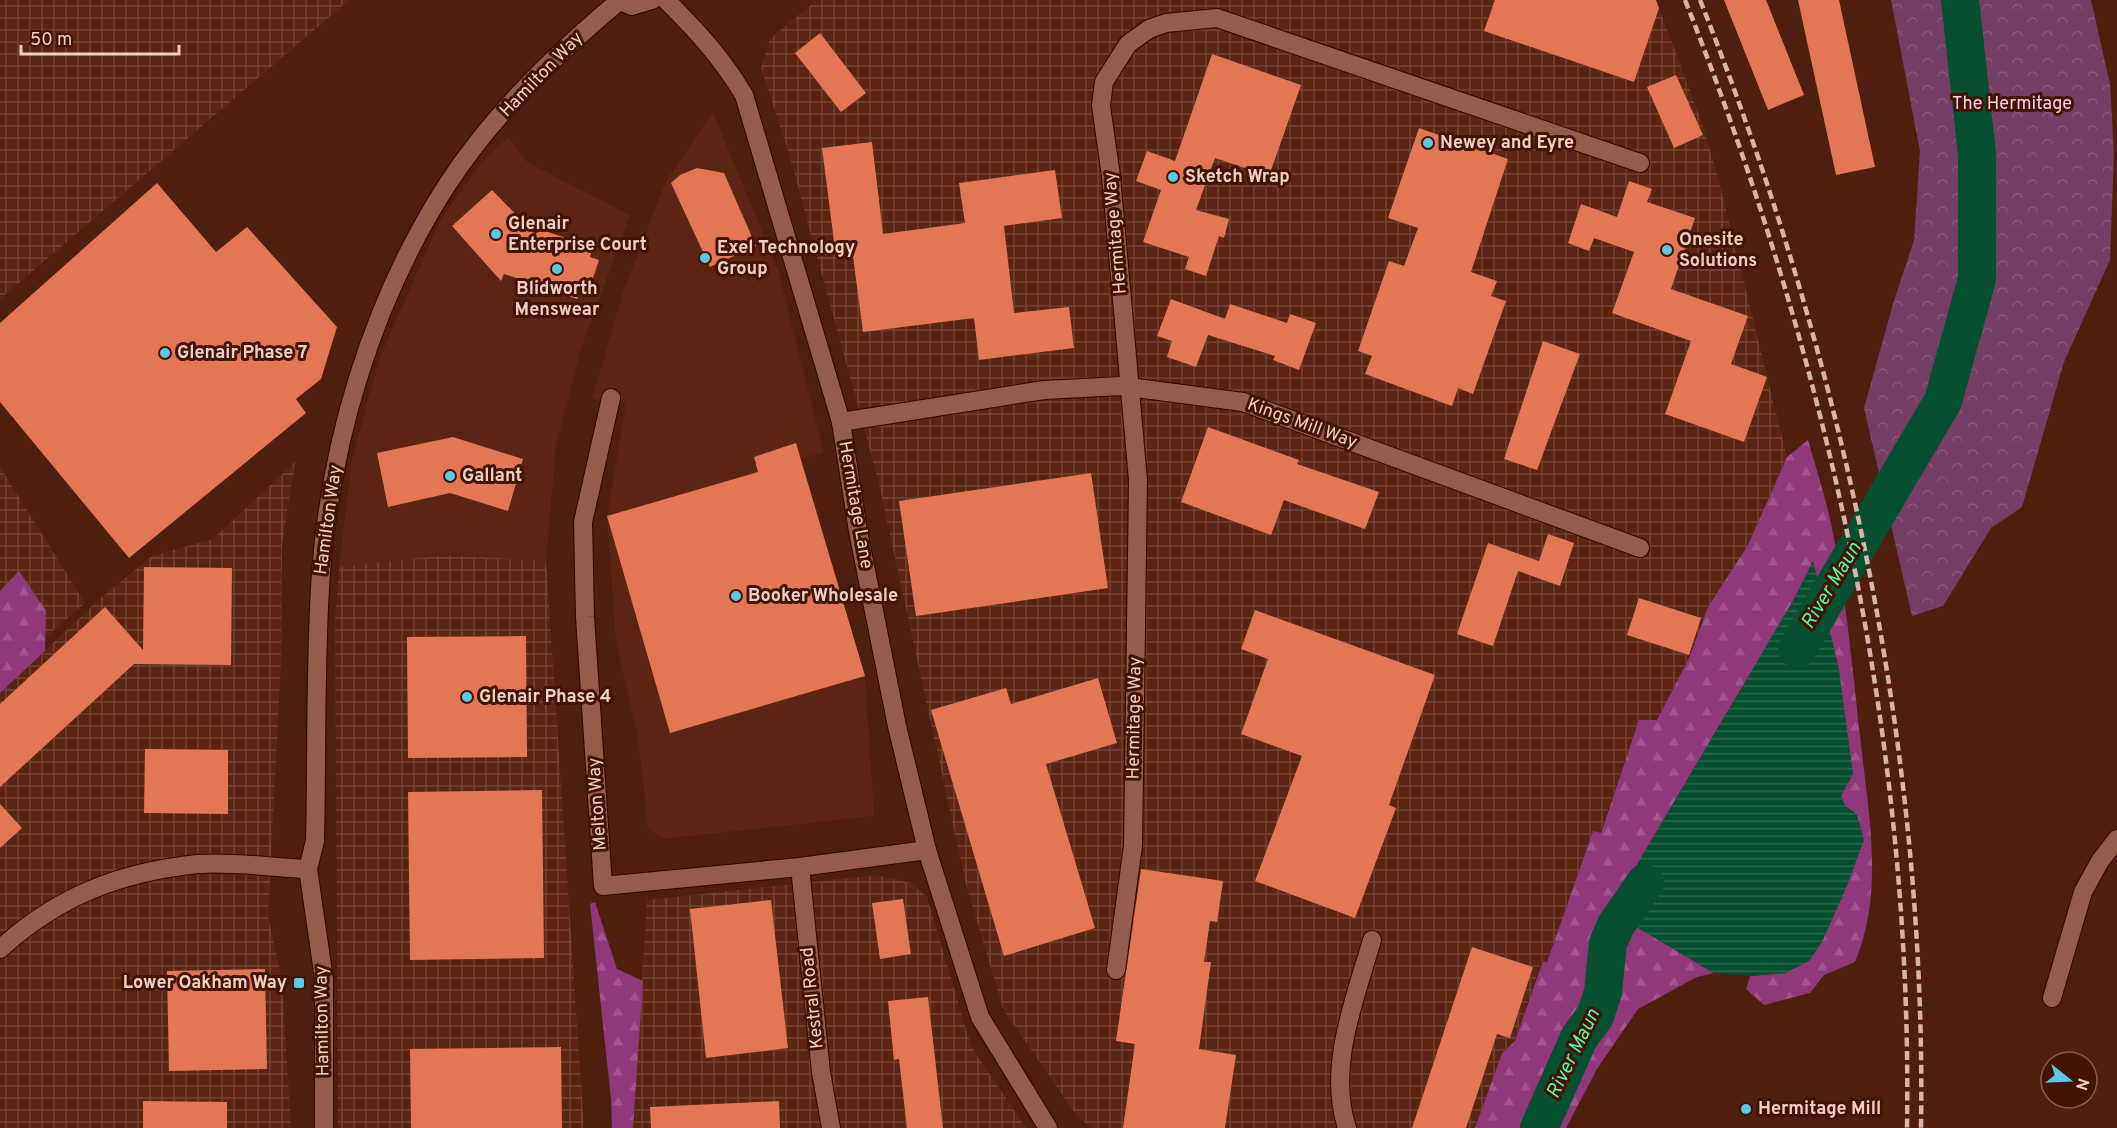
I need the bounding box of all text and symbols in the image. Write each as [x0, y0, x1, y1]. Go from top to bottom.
scale bar [21, 18, 178, 56]
street label: Hamilton Way [495, 27, 589, 123]
text: 50 m [30, 29, 72, 52]
park label: The Hermitage [1952, 93, 2072, 116]
place label: Newey and Eyre [1440, 132, 1574, 155]
marker: Newey and Eyre [1421, 136, 1435, 150]
place label: Sketch Wrap [1185, 166, 1290, 189]
marker: Sketch Wrap [1166, 170, 1180, 184]
street label: Hermitage Way [1099, 171, 1133, 295]
place label: Glenair Enterprise Court [508, 213, 647, 257]
marker: Glenair Enterprise Court [489, 227, 503, 241]
place label: Onesite Solutions [1679, 229, 1757, 273]
place label: Exel Technology Group [717, 237, 855, 281]
marker: Onesite Solutions [1660, 243, 1674, 257]
marker: Exel Technology Group [698, 251, 712, 265]
marker: Blidworth Menswear [550, 262, 564, 276]
place label: Blidworth Menswear [515, 278, 600, 322]
place label: Glenair Phase 7 [177, 342, 308, 365]
marker: Glenair Phase 7 [158, 346, 172, 360]
street label: Kings Mill Way [1244, 393, 1360, 455]
street label: Hermitage Lane [832, 439, 878, 571]
street label: Hamilton Way [310, 464, 348, 576]
place label: Gallant [462, 465, 522, 488]
marker: Gallant [443, 469, 457, 483]
water label: River Maun [1796, 538, 1868, 634]
place label: Booker Wholesale [748, 585, 898, 608]
marker: Booker Wholesale [729, 589, 743, 603]
street label: Hermitage Way [1122, 656, 1148, 780]
place label: Glenair Phase 4 [479, 686, 611, 709]
marker: Glenair Phase 4 [460, 690, 474, 704]
street label: Melton Way [583, 757, 613, 851]
street label: Kestral Road [796, 946, 830, 1050]
street label: Hamilton Way [311, 966, 335, 1076]
place label: Lower Oakham Way [123, 972, 287, 995]
marker: Lower Oakham Way [292, 976, 306, 990]
water label: River Maun [1541, 1005, 1607, 1103]
north arrow [2039, 1050, 2099, 1110]
text: N [2070, 1075, 2093, 1093]
place label: Hermitage Mill [1758, 1098, 1881, 1121]
marker: Hermitage Mill [1739, 1102, 1753, 1116]

